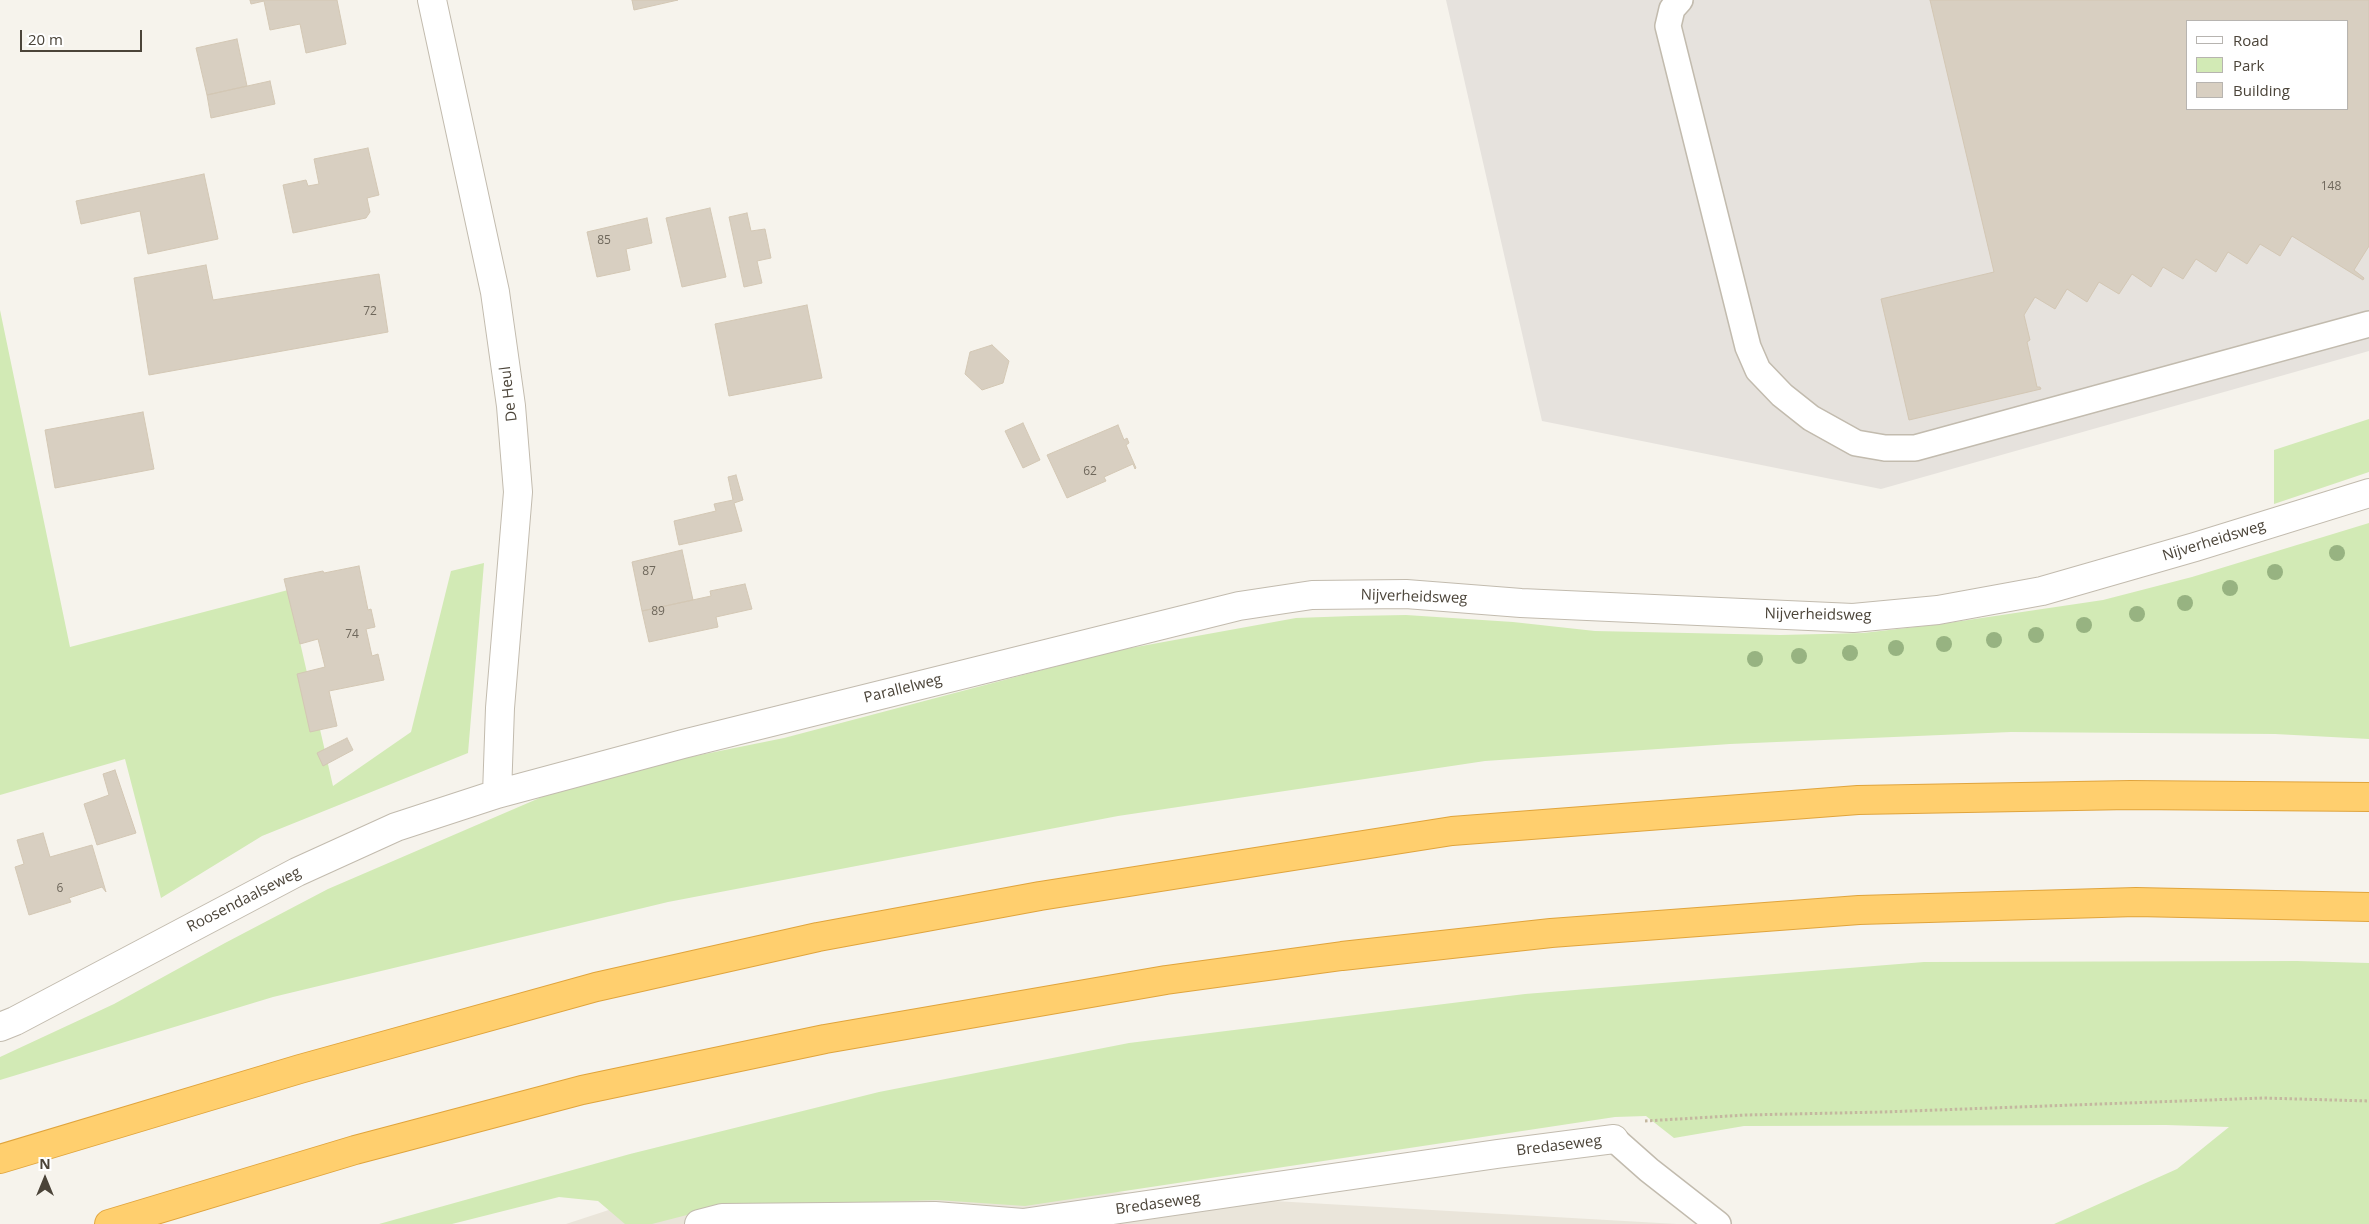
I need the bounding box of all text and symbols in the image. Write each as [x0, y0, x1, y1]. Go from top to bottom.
scale bar [22, 20, 145, 52]
legend [2186, 20, 2349, 110]
text: 20 m [28, 29, 63, 49]
text: Road [2233, 30, 2269, 50]
text: Park [2233, 55, 2264, 75]
text: Building [2233, 80, 2290, 100]
house number: 148 [2321, 180, 2341, 194]
house number: 85 [597, 234, 611, 248]
house number: 72 [363, 305, 377, 319]
street label: De Heul [497, 365, 521, 423]
house number: 62 [1083, 465, 1097, 479]
street label: Nijverheidsweg [2160, 517, 2268, 565]
house number: 87 [642, 565, 656, 579]
street label: Nijverheidsweg [1360, 586, 1468, 608]
house number: 89 [651, 605, 665, 619]
street label: Nijverheidsweg [1764, 605, 1872, 625]
house number: 74 [345, 628, 359, 642]
street label: Parallelweg [862, 671, 944, 707]
street label: Roosendaalseweg [184, 863, 304, 937]
house number: 6 [57, 882, 63, 896]
street label: Bredaseweg [1515, 1132, 1603, 1160]
north arrow [20, 1154, 70, 1204]
text: N [39, 1154, 51, 1173]
street label: Bredaseweg [1114, 1189, 1202, 1219]

